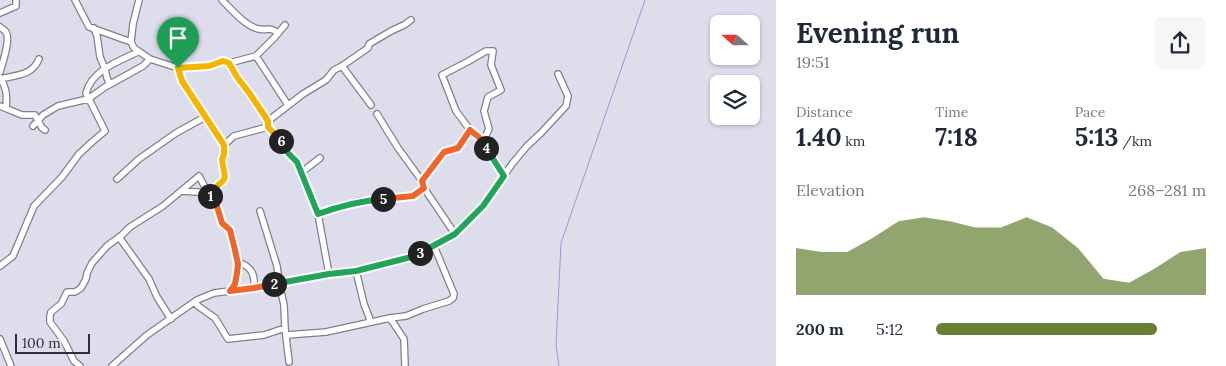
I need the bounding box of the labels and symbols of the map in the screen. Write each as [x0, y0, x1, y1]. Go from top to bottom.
north arrow [710, 15, 760, 65]
pin [157, 17, 199, 68]
pin: 6 [268, 128, 294, 154]
pin: 4 [474, 136, 498, 160]
pin: 1 [198, 184, 222, 208]
pin: 5 [370, 186, 396, 212]
pin: 3 [408, 240, 432, 266]
pin: 2 [262, 272, 286, 296]
scale bar [15, 331, 90, 354]

